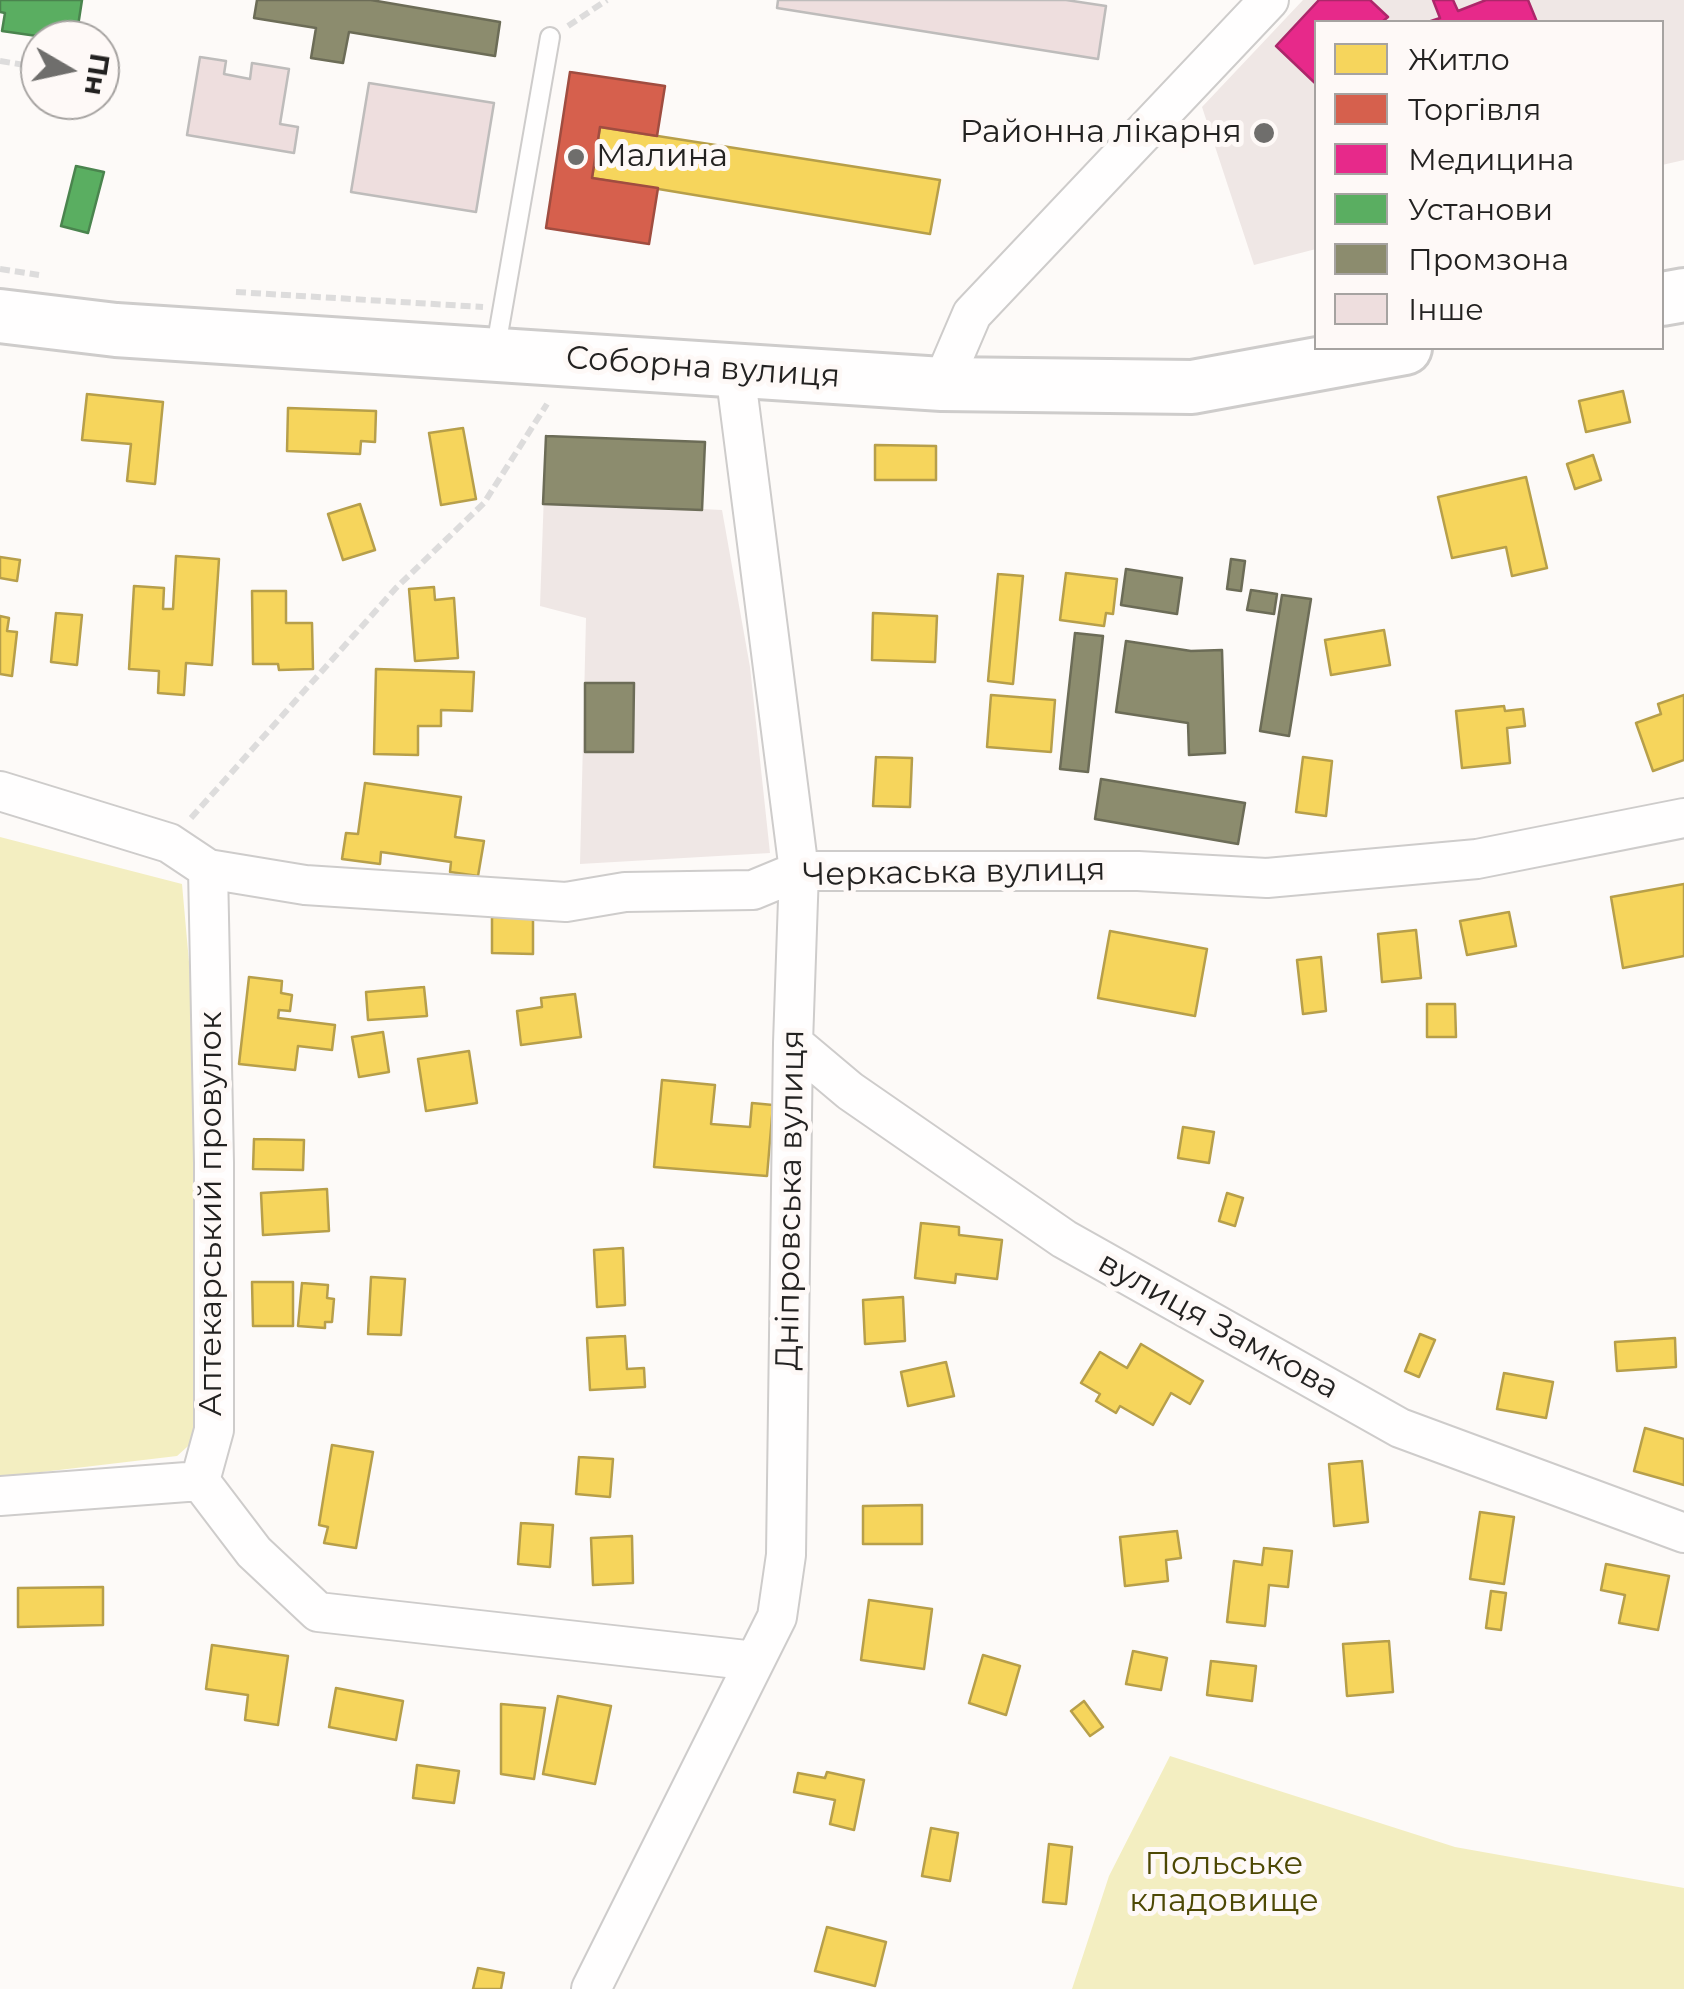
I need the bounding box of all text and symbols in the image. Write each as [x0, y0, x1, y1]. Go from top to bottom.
north arrow [20, 20, 120, 120]
legend [1314, 20, 1664, 350]
text: Житло [1408, 41, 1510, 78]
text: Пн [78, 51, 118, 98]
text: Торгівля [1408, 91, 1541, 128]
place label: Районна лікарня [960, 114, 1242, 152]
marker: Районна лікарня [1251, 120, 1277, 146]
place label: Малина [596, 138, 728, 176]
text: Медицина [1408, 141, 1574, 178]
marker: Малина [565, 146, 587, 168]
text: Установи [1408, 191, 1553, 228]
text: Промзона [1408, 241, 1569, 278]
text: Інше [1408, 291, 1484, 328]
street label: Соборна вулиця [565, 339, 841, 397]
street label: Черкаська вулиця [802, 851, 1106, 895]
street label: Аптекарський провулок [193, 1011, 231, 1417]
street label: Дніпровська вулиця [769, 1029, 813, 1371]
street label: вулиця Замкова [1091, 1244, 1345, 1408]
park label: Польське кладовище [1129, 1846, 1319, 1921]

